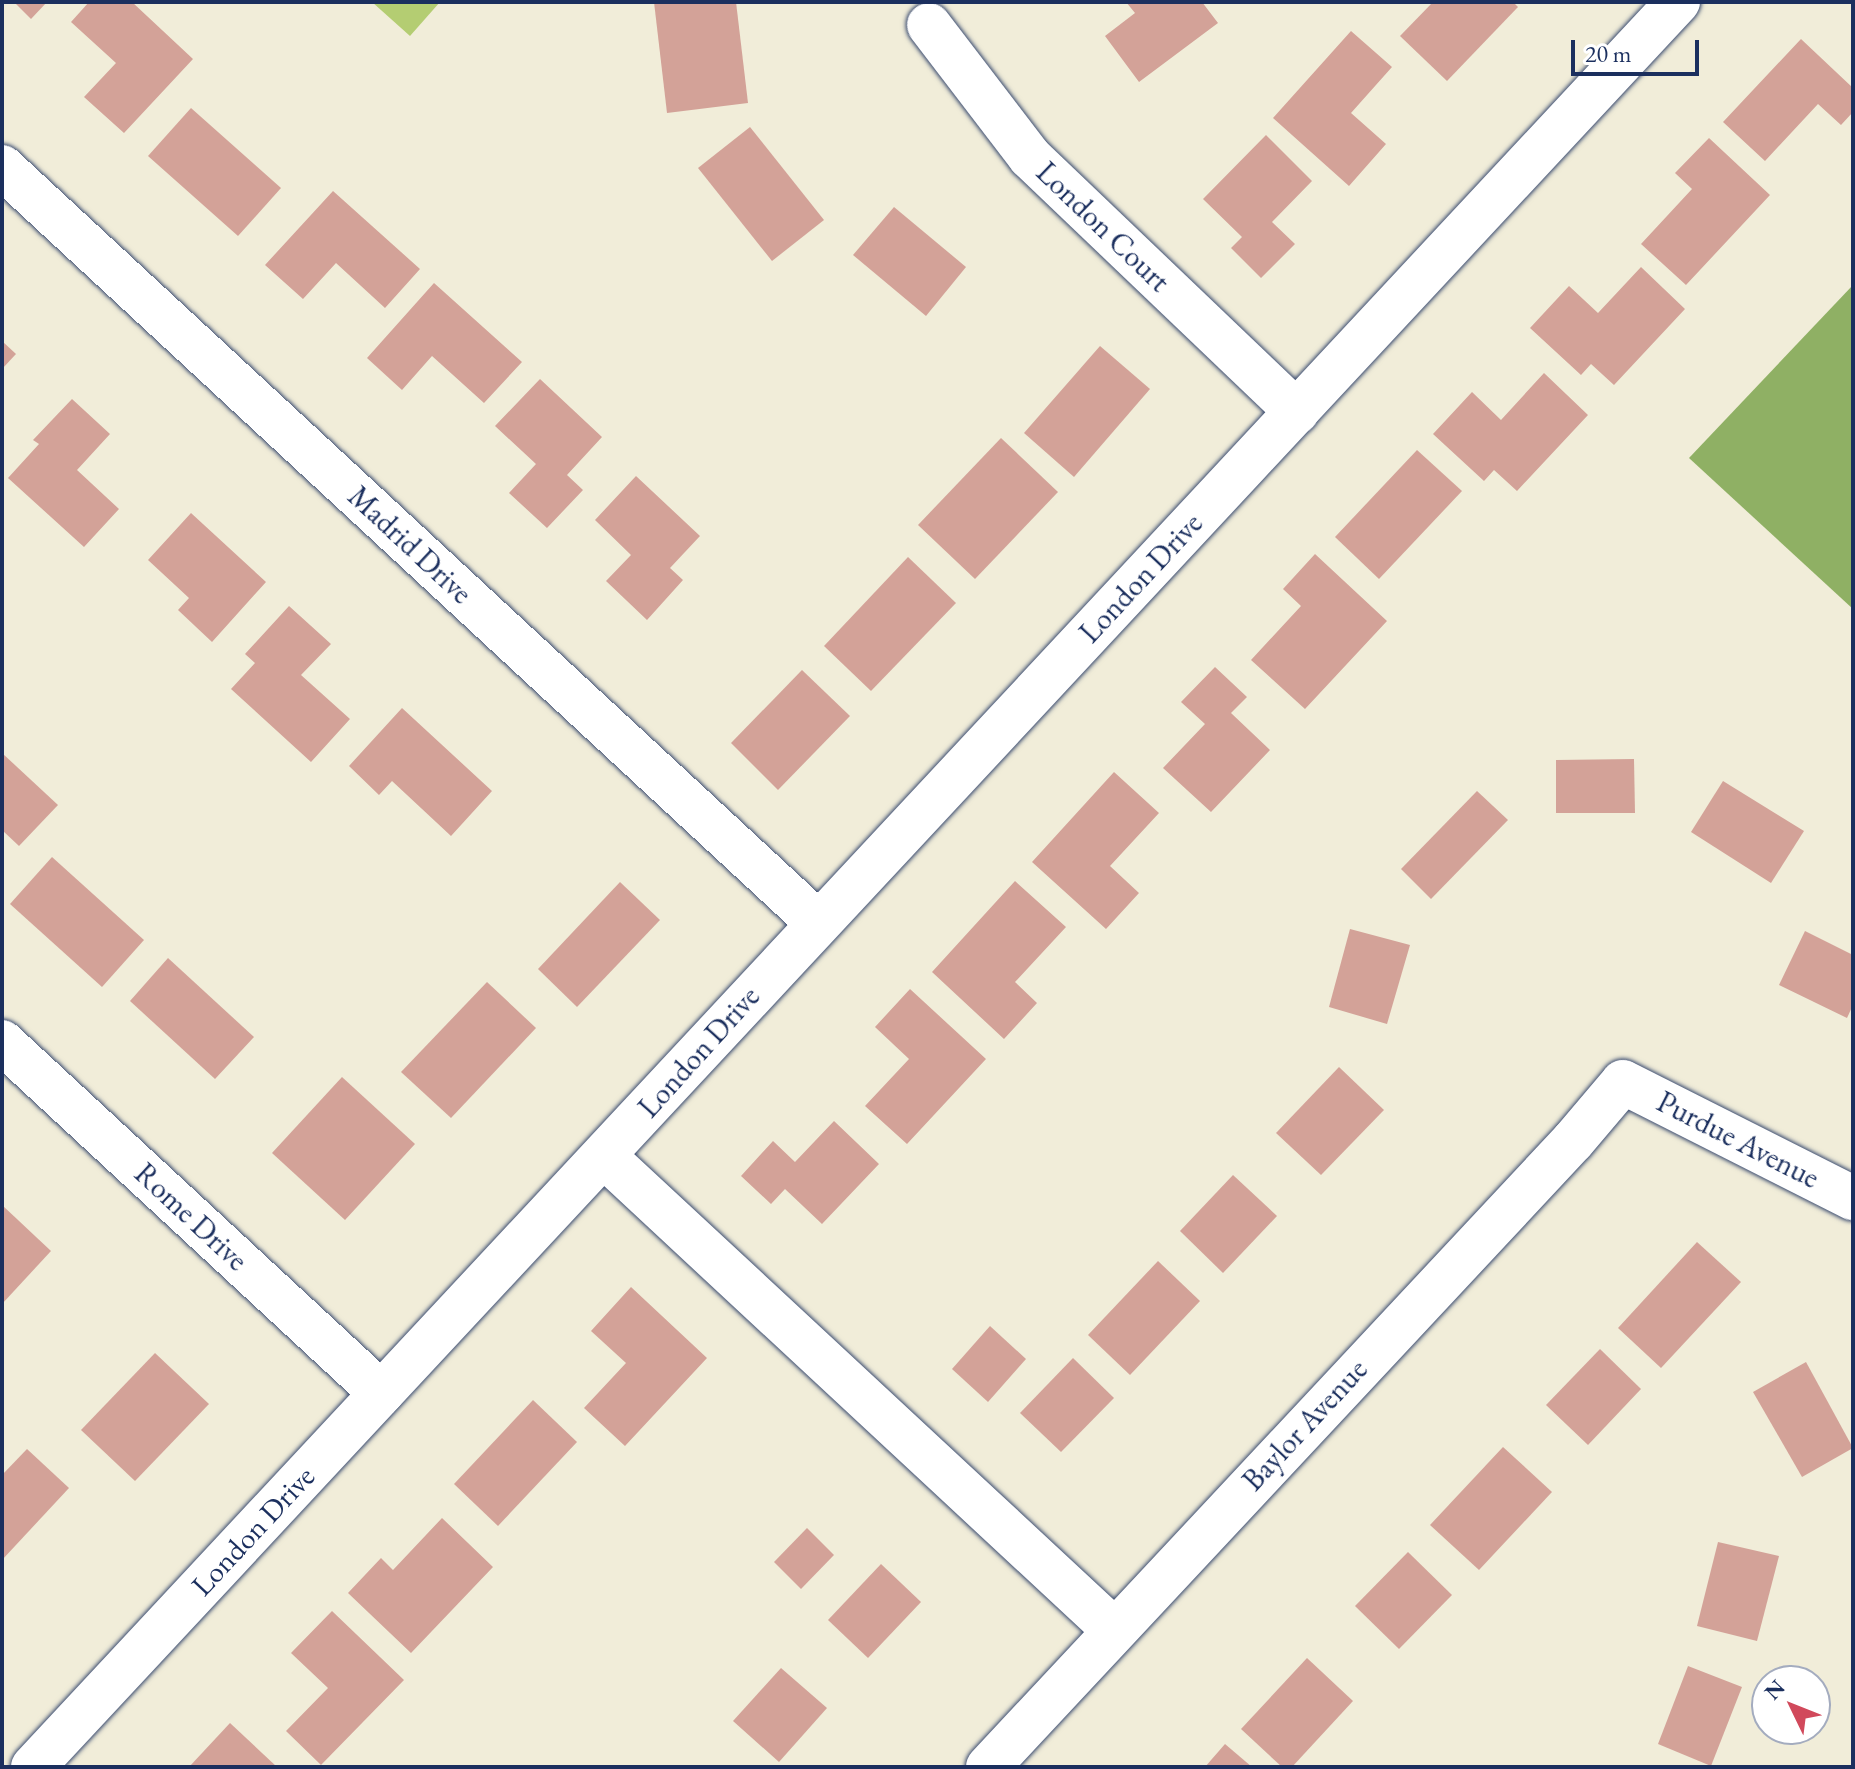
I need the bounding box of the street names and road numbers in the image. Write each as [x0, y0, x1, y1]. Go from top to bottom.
street label: London Court [1029, 154, 1177, 300]
street label: Madrid Drive [341, 479, 479, 611]
street label: London Drive [1072, 506, 1210, 650]
street label: London Drive [631, 979, 767, 1125]
street label: Purdue Avenue [1651, 1084, 1825, 1196]
street label: Rome Drive [127, 1156, 255, 1278]
street label: Baylor Avenue [1235, 1352, 1375, 1498]
street label: London Drive [184, 1459, 322, 1603]

